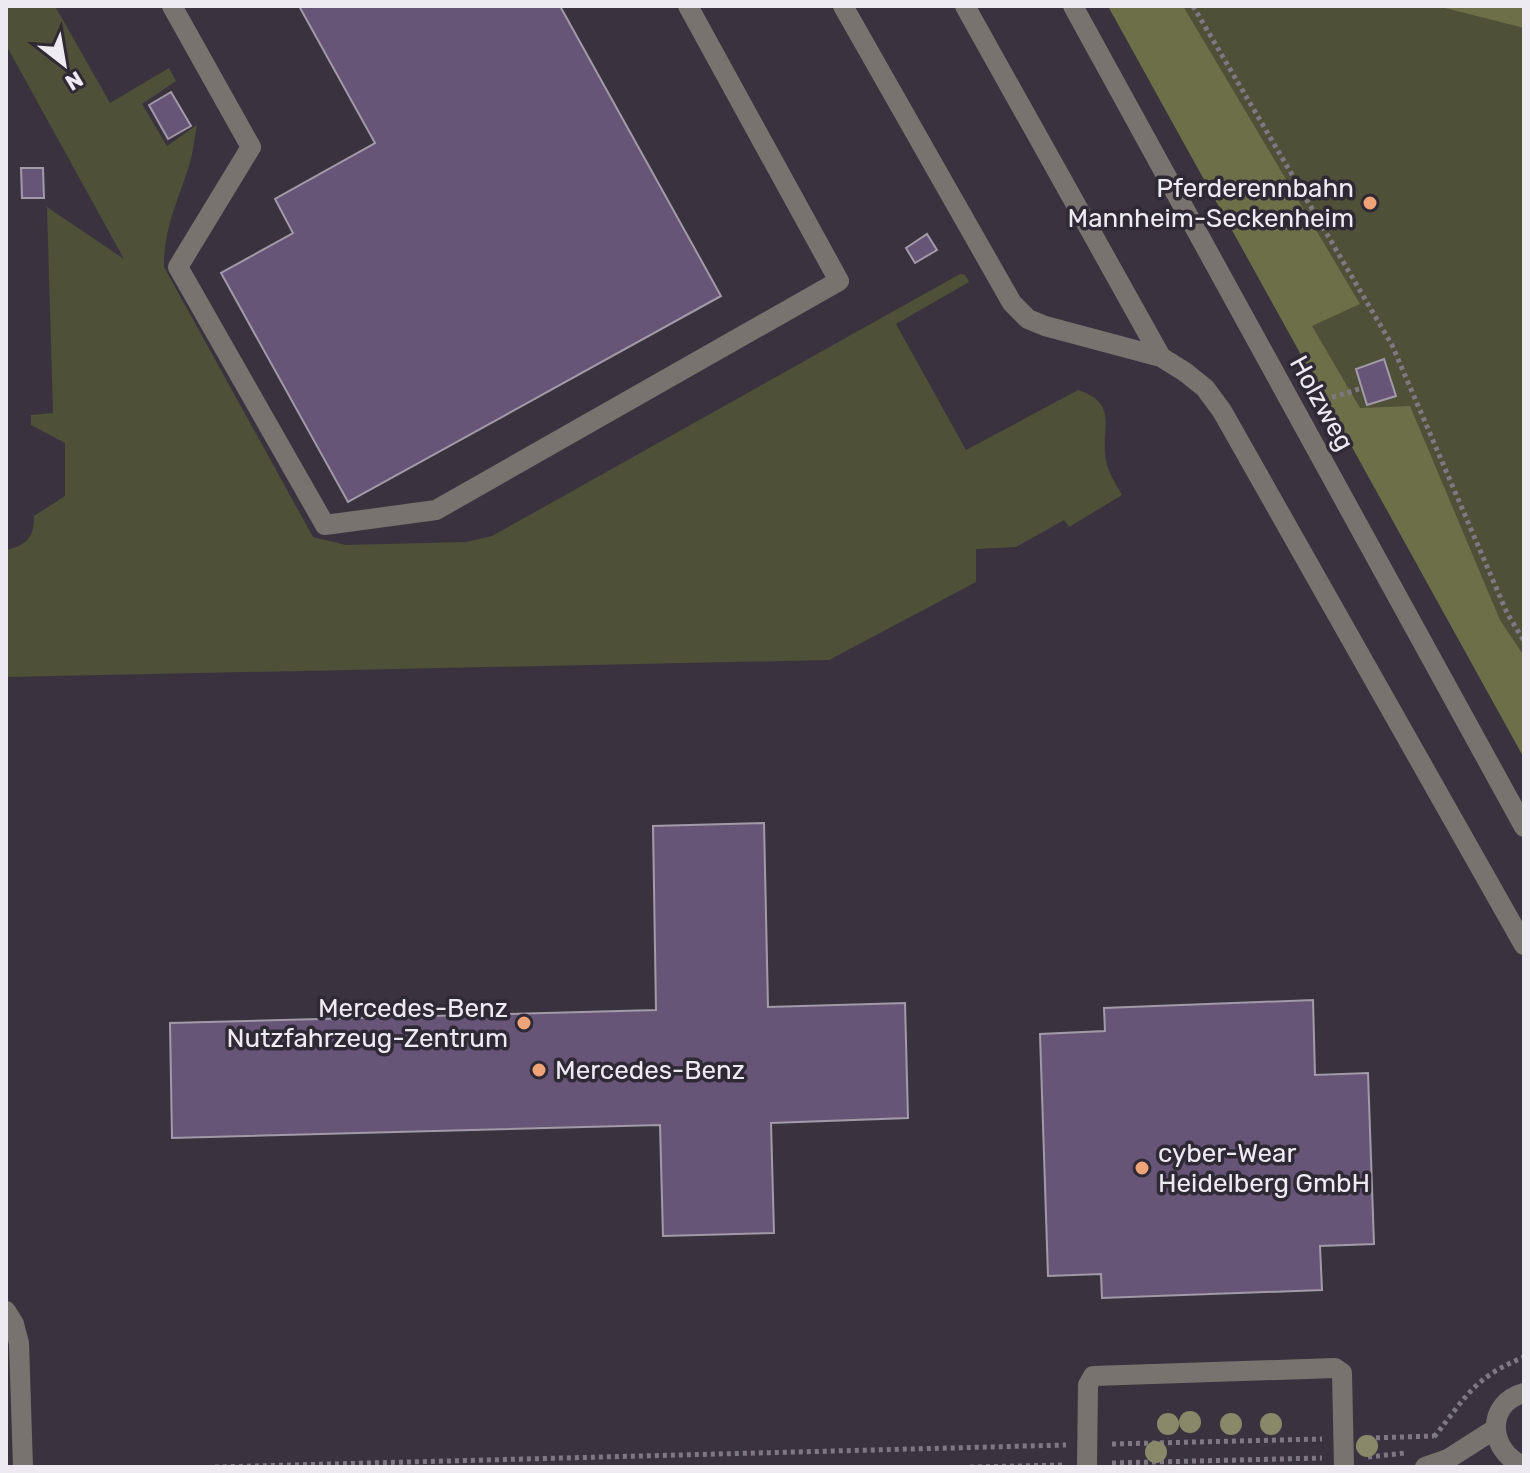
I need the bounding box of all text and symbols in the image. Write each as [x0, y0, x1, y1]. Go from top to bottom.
north arrow [24, 24, 104, 104]
text: N [60, 65, 88, 96]
place label: Pferderennbahn Mannheim-Seckenheim [1068, 173, 1354, 234]
marker: Pferderennbahn Mannheim-Seckenheim [1361, 194, 1379, 212]
street label: Holzweg [1283, 350, 1360, 456]
place label: Mercedes-Benz Nutzfahrzeug-Zentrum [227, 993, 508, 1054]
marker: Mercedes-Benz Nutzfahrzeug-Zentrum [515, 1014, 533, 1032]
place label: Mercedes-Benz [555, 1055, 745, 1086]
marker: Mercedes-Benz [530, 1061, 548, 1079]
place label: cyber-Wear Heidelberg GmbH [1158, 1138, 1370, 1199]
marker: cyber-Wear Heidelberg GmbH [1133, 1159, 1151, 1177]

